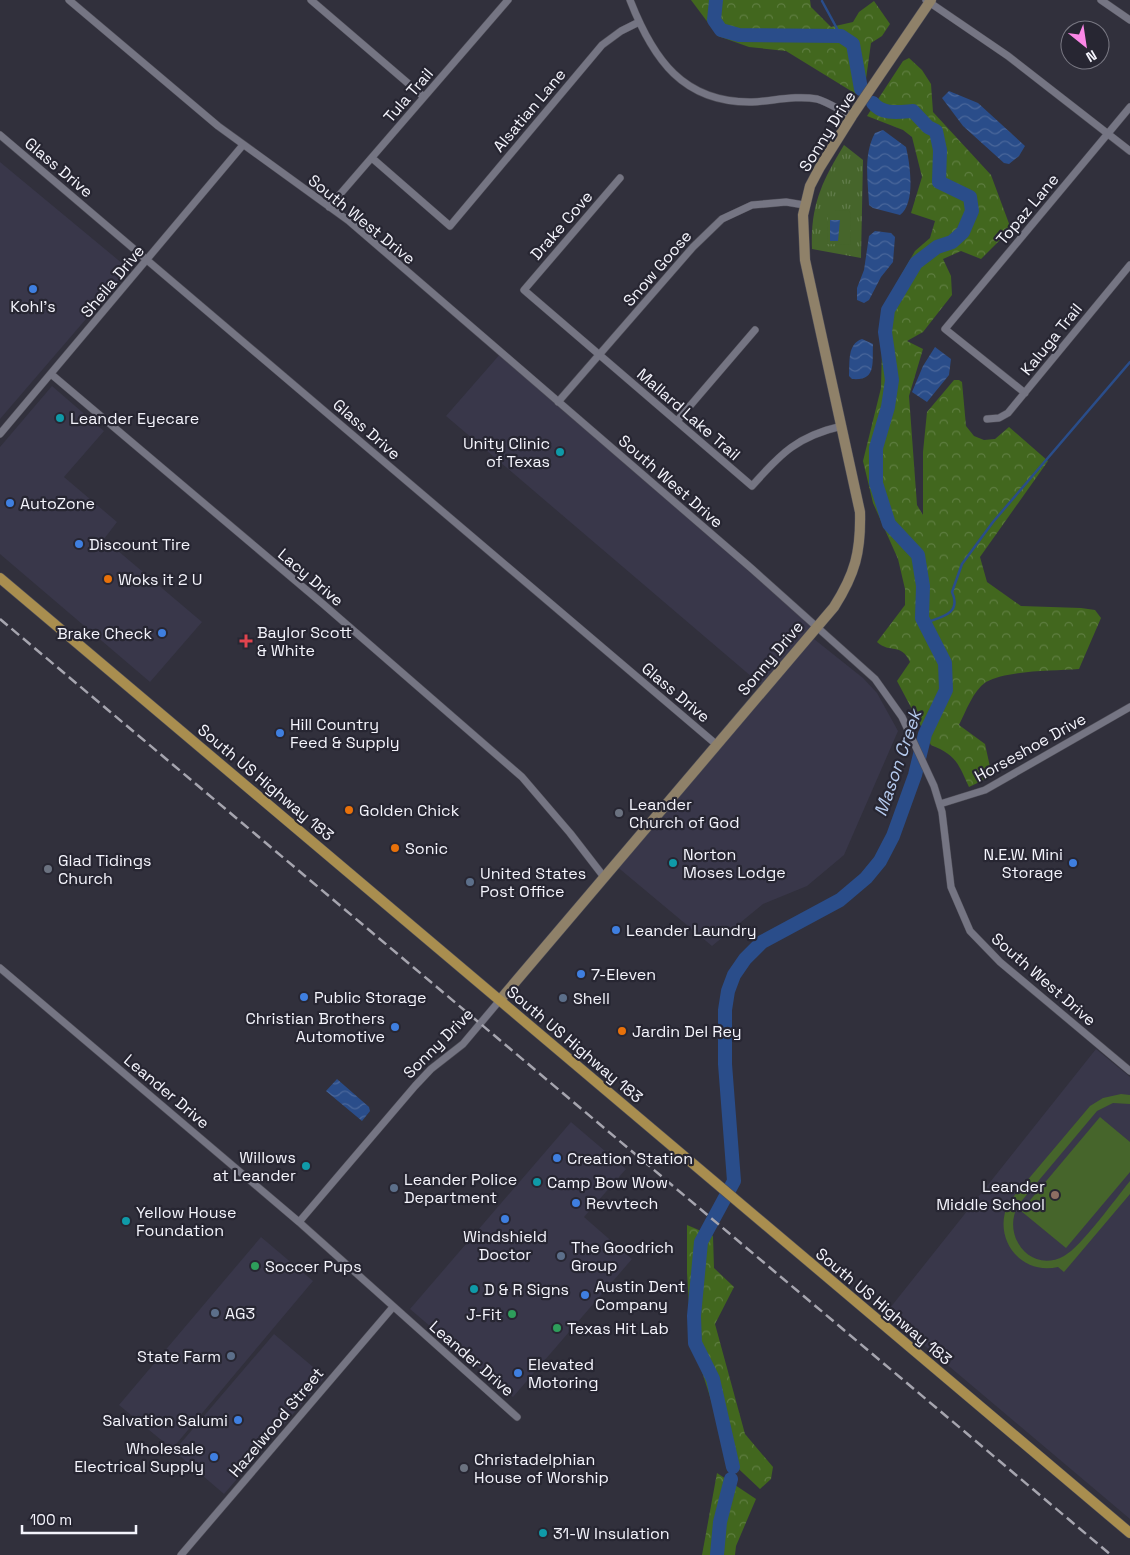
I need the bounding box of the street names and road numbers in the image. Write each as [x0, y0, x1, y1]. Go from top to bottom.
street label: Tula Trail [379, 64, 438, 127]
street label: Alsatian Lane [488, 64, 570, 156]
street label: Sonny Drive [794, 87, 861, 176]
street label: Glass Drive [20, 133, 97, 202]
street label: Topaz Lane [991, 169, 1063, 249]
street label: South West Drive [304, 170, 420, 269]
street label: Drake Cove [526, 186, 597, 264]
street label: Snow Goose [618, 226, 696, 311]
street label: Sheila Drive [76, 241, 149, 322]
street label: Kaluga Trail [1016, 299, 1087, 380]
street label: Mallard Lake Trail [633, 364, 745, 465]
street label: Glass Drive [328, 394, 405, 465]
street label: South West Drive [614, 430, 727, 533]
street label: Lacy Drive [273, 544, 348, 611]
street label: Sonny Drive [733, 617, 808, 700]
street label: Glass Drive [637, 658, 714, 727]
street label: Horseshoe Drive [971, 708, 1090, 787]
street label: South US Highway 183 [193, 719, 338, 846]
street label: South West Drive [987, 928, 1100, 1031]
street label: South US Highway 183 [502, 981, 647, 1108]
street label: Sonny Drive [399, 1004, 478, 1083]
street label: Leander Drive [120, 1049, 214, 1133]
street label: South US Highway 183 [811, 1243, 956, 1370]
street label: Leander Drive [425, 1316, 518, 1401]
street label: Hazelwood Street [224, 1363, 328, 1481]

